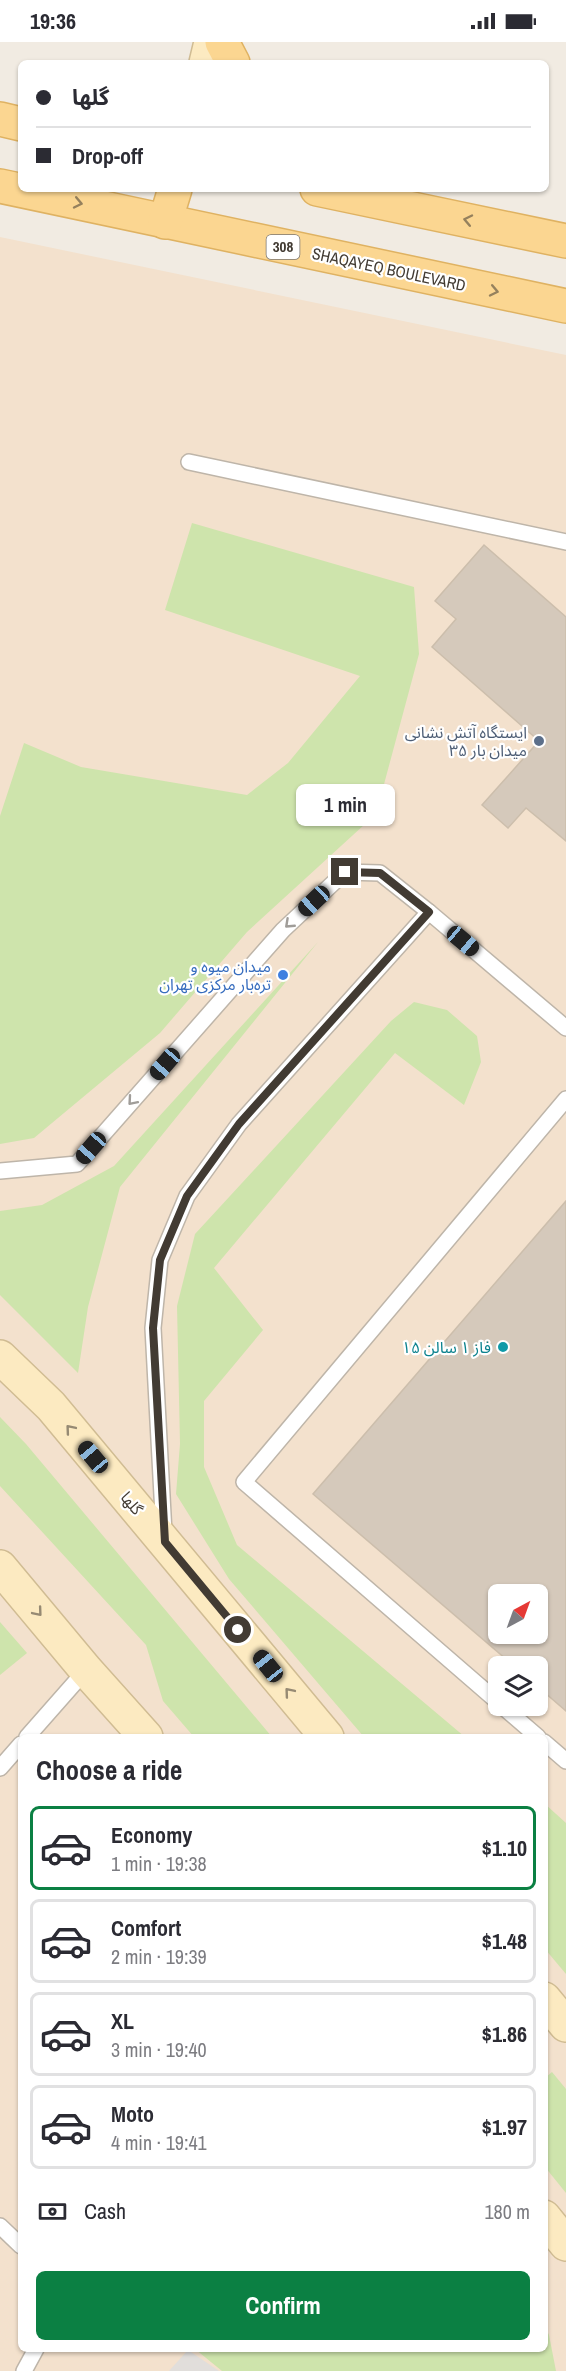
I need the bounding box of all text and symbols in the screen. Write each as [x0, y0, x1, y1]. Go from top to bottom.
text: 19:36 [30, 6, 76, 36]
text: گلها [72, 82, 109, 112]
text: Drop-off [72, 141, 143, 171]
one-way arrow [72, 196, 82, 209]
one-way arrow [463, 215, 473, 228]
road number: 308 [266, 235, 300, 259]
street label: SHAQAYEQ BOULEVARD [310, 242, 468, 296]
one-way arrow [489, 284, 499, 297]
place label: ایستگاه آتش نشانی ۳۵ میدان بار [405, 721, 527, 761]
marker: ایستگاه آتش نشانی ۳۵ میدان بار [532, 734, 546, 748]
callout: 1 min [296, 785, 394, 827]
text: 1 min [324, 791, 367, 818]
route end [331, 858, 358, 885]
car [295, 882, 333, 920]
one-way arrow [286, 917, 296, 928]
car [443, 923, 483, 959]
place label: میدان میوه و تره‌بار مرکزی تهران [159, 955, 271, 995]
marker: میدان میوه و تره‌بار مرکزی تهران [276, 968, 290, 982]
car [146, 1045, 184, 1083]
one-way arrow [128, 1095, 139, 1105]
car [72, 1129, 110, 1167]
place label: فاز ۱ سالن ۱۵ [402, 1336, 491, 1358]
marker: فاز ۱ سالن ۱۵ [496, 1340, 510, 1354]
one-way arrow [67, 1425, 78, 1436]
car [75, 1437, 111, 1477]
street label: گلها [116, 1487, 148, 1520]
north arrow [488, 1584, 548, 1644]
map controls [488, 1584, 548, 1716]
one-way arrow [30, 1605, 41, 1616]
route start [224, 1616, 251, 1643]
car [250, 1646, 286, 1686]
button: layers [488, 1656, 548, 1716]
one-way arrow [286, 1688, 297, 1699]
text: Choose a ride [36, 1752, 182, 1788]
text: Economy [111, 1820, 192, 1850]
icon: car [39, 1821, 93, 1875]
text: $1.10 [482, 1833, 527, 1863]
text: 1 min · 19:38 [111, 1850, 207, 1877]
text: Comfort [111, 1913, 181, 1943]
icon: car [39, 1914, 93, 1968]
text: $1.48 [482, 1926, 527, 1956]
text: 2 min · 19:39 [111, 1943, 207, 1970]
text: XL [111, 2006, 134, 2036]
icon: car [39, 2007, 93, 2061]
text: $1.86 [482, 2019, 527, 2049]
text: 3 min · 19:40 [111, 2036, 207, 2063]
text: Moto [111, 2099, 154, 2129]
icon: car [39, 2100, 93, 2154]
text: $1.97 [482, 2112, 527, 2142]
text: 4 min · 19:41 [111, 2129, 207, 2156]
icon: cash [36, 2195, 69, 2228]
text: Cash [84, 2196, 126, 2226]
text: 180 m [484, 2198, 530, 2225]
button: Confirm [36, 2271, 530, 2340]

